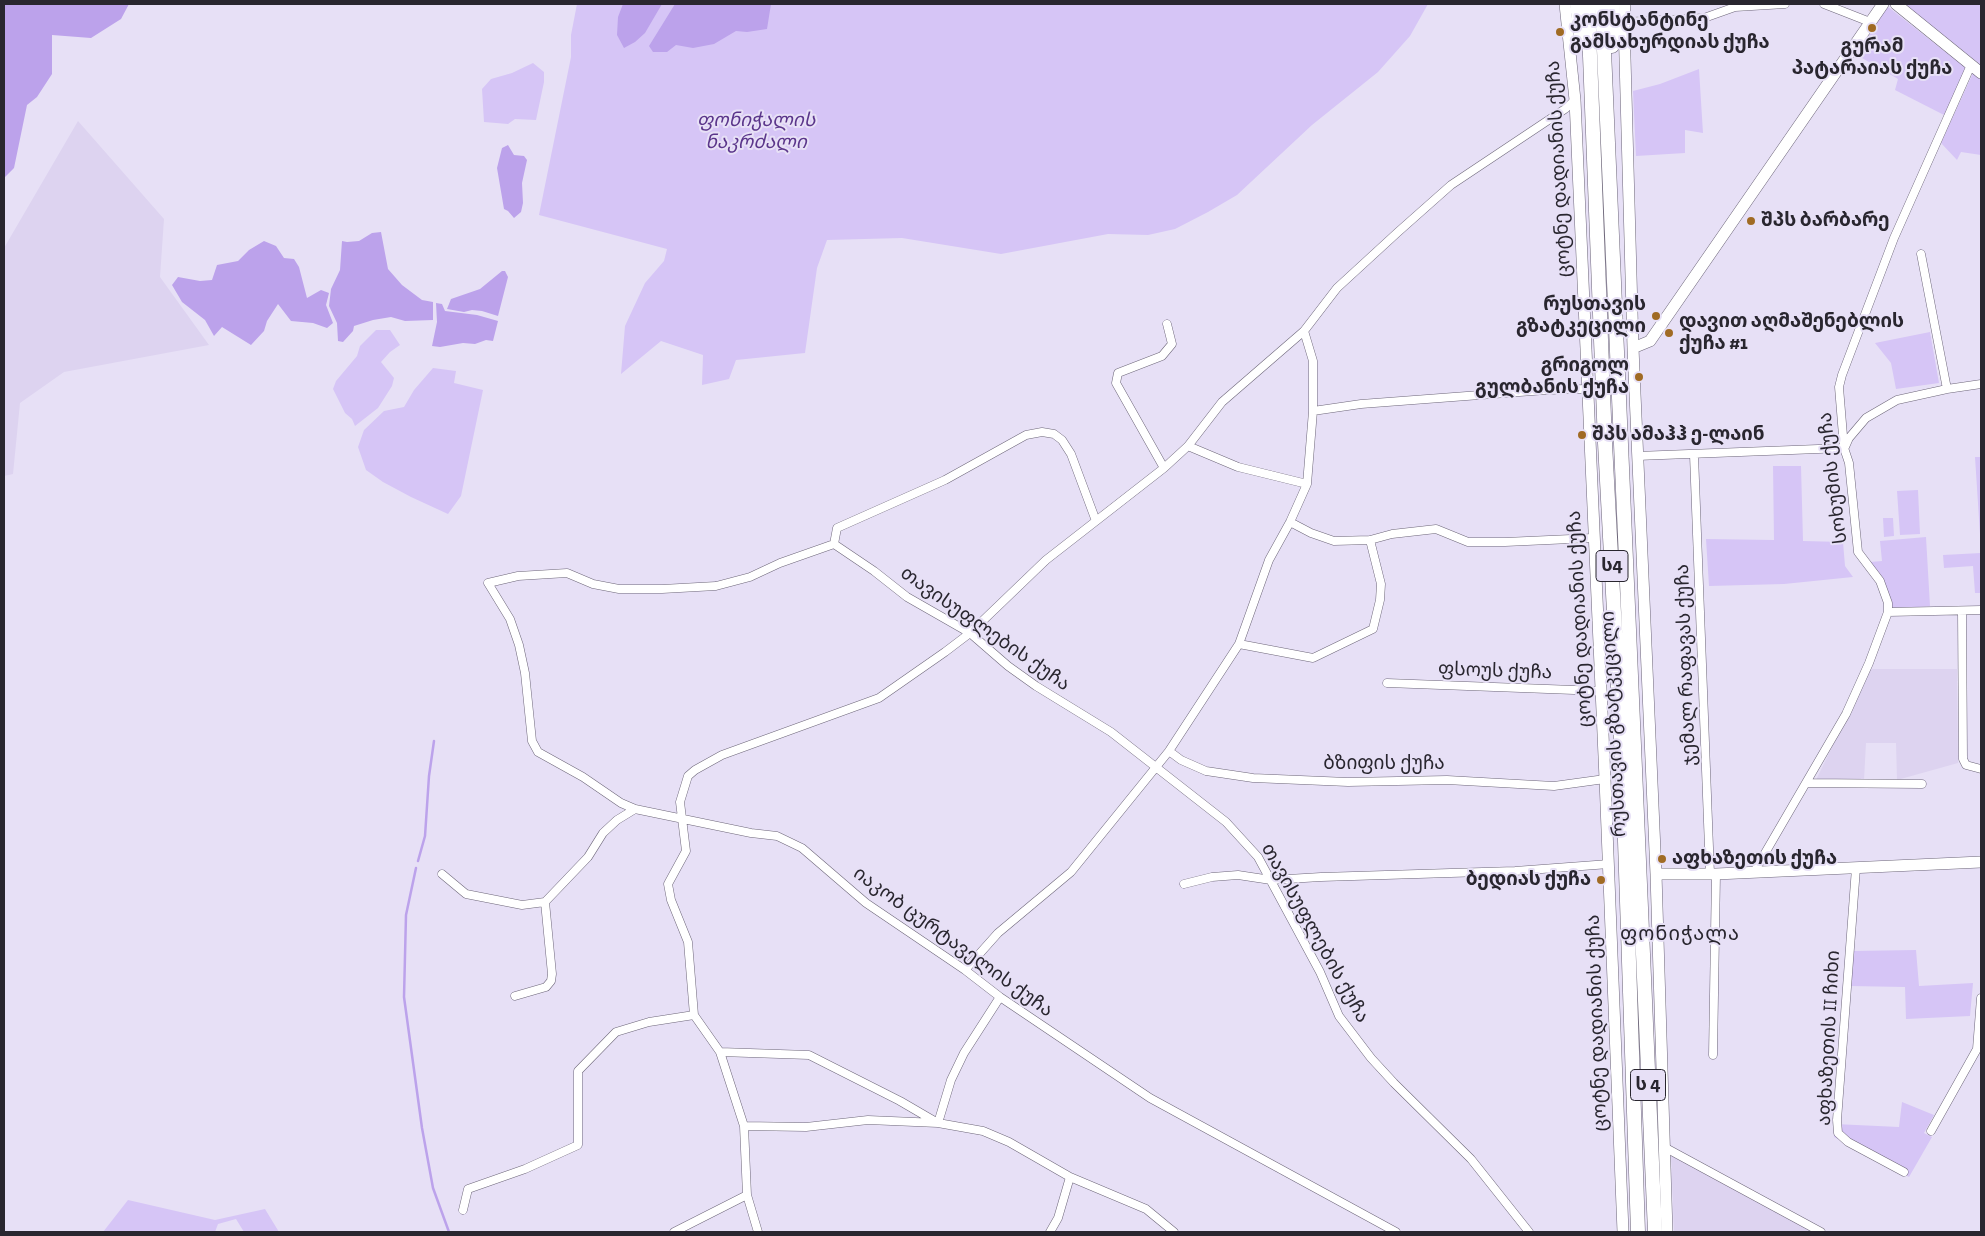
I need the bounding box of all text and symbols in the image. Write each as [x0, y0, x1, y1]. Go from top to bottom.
place label: კონსტანტინე გამსახურდიას ქუჩა [1570, 10, 1770, 54]
marker: გურამ პატარაიას ქუჩა [1866, 22, 1878, 34]
marker: კონსტანტინე გამსახურდიას ქუჩა [1554, 26, 1566, 38]
place label: გურამ პატარაიას ქუჩა [1792, 36, 1952, 80]
street label: ცოტნე დადიანის ქუჩა [1542, 60, 1576, 278]
park label: ფონიჭალის ნაკრძალი [697, 110, 815, 154]
place label: შპს ბარბარე [1761, 210, 1890, 232]
marker: შპს ბარბარე [1745, 215, 1757, 227]
place label: რუსთავის გზატკეცილი [1516, 294, 1646, 338]
marker: რუსთავის გზატკეცილი [1650, 310, 1662, 322]
place label: დავით აღმაშენებლის ქუჩა #1 [1679, 311, 1904, 355]
marker: დავით აღმაშენებლის ქუჩა #1 [1663, 327, 1675, 339]
place label: გრიგოლ გულბანის ქუჩა [1475, 355, 1629, 399]
marker: გრიგოლ გულბანის ქუჩა [1633, 371, 1645, 383]
street label: სოხუმის ქუჩა [1814, 411, 1852, 545]
place label: შპს ამაჰჰ ე-ლაინ [1592, 424, 1765, 446]
marker: შპს ამაჰჰ ე-ლაინ [1576, 429, 1588, 441]
street label: ცოტნე დადიანის ქუჩა [1563, 510, 1597, 728]
road number: ს4 [1596, 550, 1628, 582]
street label: თავისუფლების ქუჩა [896, 562, 1074, 696]
street label: ჯემალ რაფავას ქუჩა [1671, 564, 1701, 766]
street label: რუსთავის გზატკეცილი [1597, 610, 1631, 838]
street label: ფსოუს ქუჩა [1437, 658, 1553, 684]
street label: ბზიფის ქუჩა [1323, 753, 1445, 775]
street label: თავისუფლების ქუჩა [1256, 839, 1374, 1027]
place label: აფხაზეთის ქუჩა [1672, 848, 1837, 870]
marker: აფხაზეთის ქუჩა [1656, 853, 1668, 865]
street label: იაკობ ცურტაველის ქუჩა [849, 862, 1057, 1022]
place label: ბედიას ქუჩა [1466, 869, 1591, 891]
marker: ბედიას ქუჩა [1595, 874, 1607, 886]
street label: ცოტნე დადიანის ქუჩა [1582, 914, 1612, 1132]
district label: ფონიჭალა [1619, 922, 1741, 946]
street label: აფხაზეთის II ჩიხი [1813, 950, 1845, 1126]
road number: ს 4 [1630, 1070, 1666, 1100]

